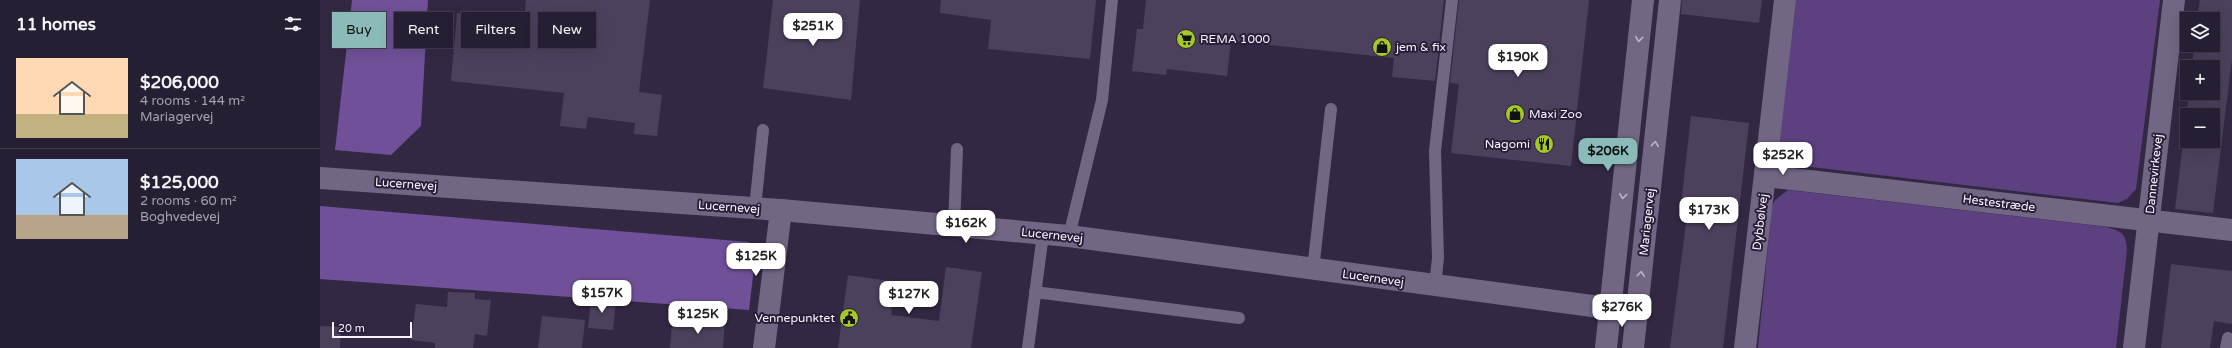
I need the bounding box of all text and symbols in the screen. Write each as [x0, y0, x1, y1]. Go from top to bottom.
chip: Buy [332, 12, 386, 48]
chip: Rent [394, 12, 453, 48]
chip: Filters [461, 12, 530, 48]
chip: New [538, 12, 596, 48]
map controls [2180, 12, 2220, 148]
button: layers [2180, 12, 2220, 52]
icon: filters [282, 13, 304, 35]
pin: $251K [785, 13, 841, 47]
text: 11 homes [16, 14, 96, 35]
text: $251K [792, 18, 834, 34]
supermarket icon: REMA 1000 [1175, 28, 1197, 50]
place label: REMA 1000 [1200, 32, 1270, 46]
shop icon: jem & fix [1371, 36, 1393, 58]
one-way arrow [1635, 36, 1644, 42]
place label: jem & fix [1395, 40, 1446, 54]
pin: $190K [1490, 44, 1546, 78]
text: $190K [1497, 49, 1539, 65]
button: + [2180, 60, 2220, 100]
text: $206,000 [140, 72, 219, 93]
icon: home [48, 74, 96, 122]
text: 4 rooms · 144 m² [140, 93, 245, 109]
shop icon: Maxi Zoo [1504, 103, 1526, 125]
place label: Maxi Zoo [1529, 107, 1582, 121]
button: − [2180, 108, 2220, 148]
text: Mariagervej [140, 109, 213, 125]
restaurant icon: Nagomi [1533, 133, 1555, 155]
street label: Dannevirkevej [2143, 133, 2165, 215]
place label: Nagomi [1485, 137, 1530, 151]
pin: $206K [1580, 138, 1636, 172]
one-way arrow [1650, 141, 1659, 147]
pin: $252K [1755, 142, 1811, 176]
text: $206K [1587, 143, 1629, 159]
text: $252K [1762, 147, 1804, 163]
text: $125,000 [140, 172, 219, 193]
icon: home [48, 175, 96, 223]
street label: Lucernevej [375, 175, 437, 193]
street label: Mariagervej [1636, 188, 1658, 256]
street label: Hestestræde [1962, 192, 2036, 214]
text: 2 rooms · 60 m² [140, 193, 237, 209]
one-way arrow [1619, 193, 1628, 199]
street label: Dybbølvej [1750, 193, 1770, 251]
pin: $173K [1681, 197, 1737, 231]
street label: Lucernevej [698, 198, 760, 216]
text: $173K [1688, 202, 1730, 218]
text: Boghvedevej [140, 209, 220, 225]
pin: $162K [938, 210, 994, 244]
text: $162K [945, 215, 987, 231]
street label: Lucernevej [1020, 225, 1084, 245]
pin: $125K [728, 243, 784, 277]
text: $125K [735, 248, 777, 264]
street label: Lucernevej [1341, 267, 1405, 289]
one-way arrow [1636, 270, 1645, 277]
pin: $157K [574, 280, 630, 314]
pin: $127K [881, 281, 937, 315]
text: $157K [581, 285, 623, 301]
text: $127K [888, 286, 930, 302]
pin: $276K [1594, 294, 1650, 328]
text: $276K [1601, 299, 1643, 315]
pin: $125K [670, 301, 726, 335]
text: $125K [677, 306, 719, 322]
public building icon: Vennepunktet [838, 307, 860, 329]
place label: Vennepunktet [755, 311, 835, 325]
scale bar [332, 320, 412, 339]
text: 20 m [338, 322, 365, 335]

